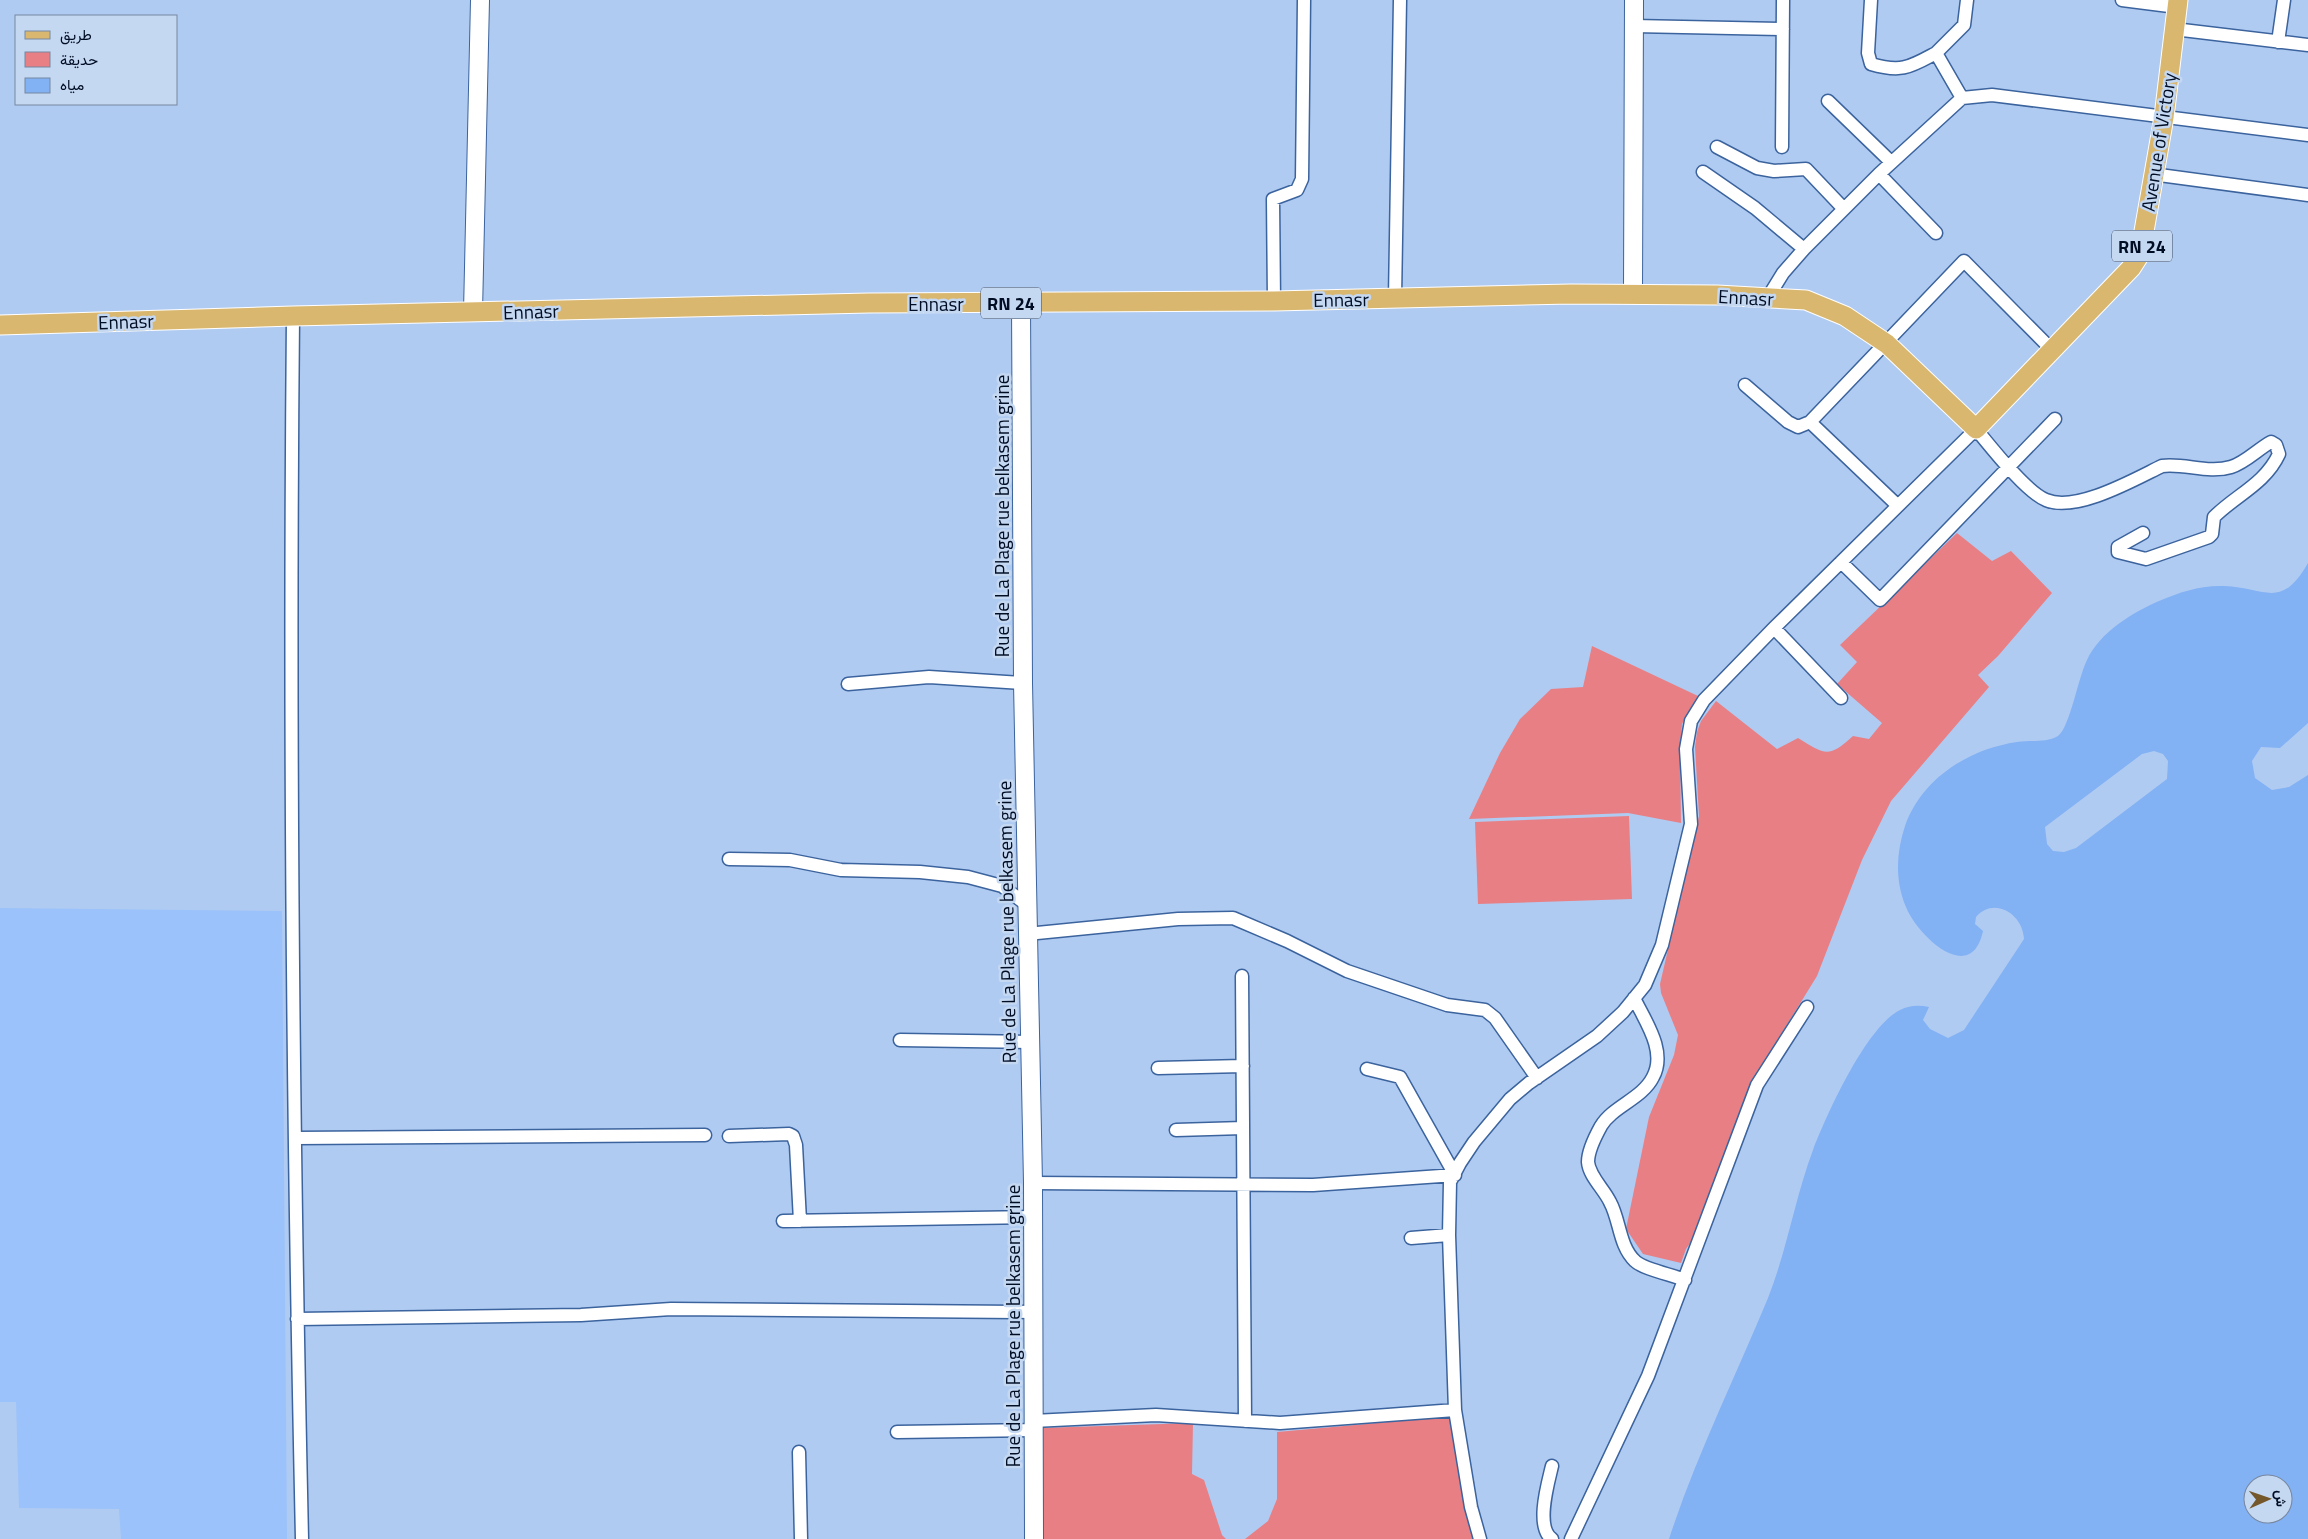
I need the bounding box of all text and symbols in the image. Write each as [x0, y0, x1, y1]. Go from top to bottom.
legend [15, 15, 178, 105]
text: طريق [60, 23, 92, 46]
text: حديقة [60, 48, 98, 71]
street label: Avenue of Victory [2133, 71, 2183, 213]
text: مياه [60, 73, 84, 96]
road number: RN 24 [2112, 230, 2172, 262]
street label: Ennasr [1717, 281, 1775, 313]
street label: Ennasr [1313, 284, 1370, 314]
road number: RN 24 [981, 288, 1041, 318]
street label: Ennasr [908, 289, 964, 318]
street label: Ennasr [503, 296, 560, 326]
street label: Ennasr [98, 306, 155, 336]
street label: Rue de La Plage rue belkasem grine [987, 375, 1016, 657]
street label: Rue de La Plage rue belkasem grine [989, 780, 1023, 1064]
street label: Rue de La Plage rue belkasem grine [998, 1185, 1027, 1467]
north arrow [2243, 1474, 2293, 1524]
text: ش [2271, 1490, 2292, 1507]

